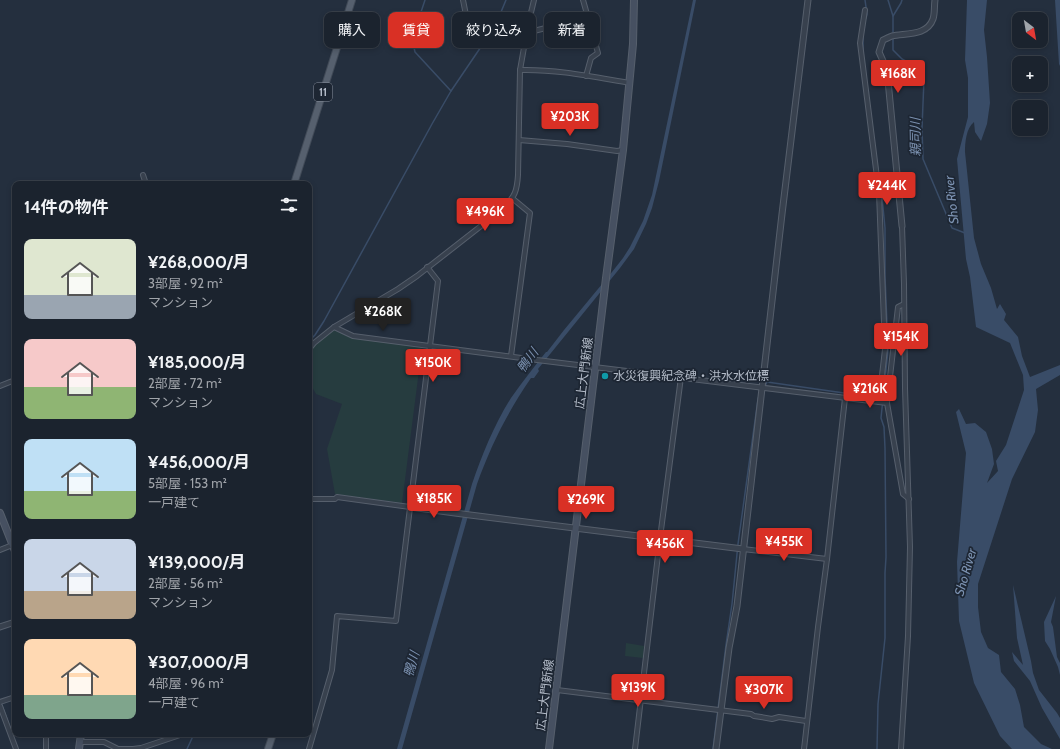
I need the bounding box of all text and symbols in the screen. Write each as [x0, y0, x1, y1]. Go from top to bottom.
chip: 購入 [324, 12, 380, 48]
chip: 賃貸 [388, 12, 444, 48]
chip: 絞り込み [452, 12, 536, 48]
chip: 新着 [544, 12, 600, 48]
north arrow [1012, 12, 1048, 48]
map controls [1012, 12, 1048, 136]
button: + [1012, 56, 1048, 92]
pin: ¥168K [870, 60, 926, 94]
text: ¥168K [880, 65, 916, 81]
road number: 11 [314, 83, 332, 101]
button: − [1012, 100, 1048, 136]
pin: ¥203K [542, 103, 598, 137]
text: ¥203K [550, 108, 590, 124]
water label: 親司川 [907, 115, 923, 157]
pin: ¥244K [859, 172, 915, 206]
water label: Sho River [940, 174, 961, 225]
text: ¥244K [867, 177, 907, 193]
icon: filters [278, 194, 300, 216]
text: 14件の物件 [24, 197, 109, 217]
pin: ¥496K [457, 198, 513, 232]
text: ¥496K [466, 203, 504, 219]
text: ¥268,000/月 [148, 252, 250, 272]
icon: home [56, 255, 104, 303]
text: 3部屋 · 92 m² [148, 275, 223, 291]
text: マンション [148, 294, 213, 310]
pin: ¥268K [355, 298, 411, 332]
text: ¥268K [364, 303, 402, 319]
pin: ¥154K [873, 323, 929, 357]
text: ¥154K [883, 328, 919, 344]
street label: 広上大門新線 [572, 336, 595, 410]
water label: 鴨川 [513, 343, 542, 375]
pin: ¥150K [405, 349, 461, 383]
text: ¥185,000/月 [148, 352, 247, 372]
text: ¥150K [415, 354, 451, 370]
icon: home [56, 355, 104, 403]
place label: 水災復興紀念碑・洪水水位標 [613, 368, 769, 383]
marker: 水災復興紀念碑・洪水水位標 [600, 371, 610, 381]
text: 2部屋 · 72 m² [148, 375, 222, 391]
pin: ¥216K [842, 375, 898, 409]
text: ¥216K [853, 380, 887, 396]
text: マンション [148, 394, 213, 410]
text: ¥456,000/月 [148, 452, 250, 472]
icon: home [56, 455, 104, 503]
text: 5部屋 · 153 m² [148, 475, 227, 491]
pin: ¥185K [406, 485, 462, 519]
pin: ¥269K [558, 486, 614, 520]
text: ¥185K [416, 490, 452, 506]
text: ¥269K [567, 491, 605, 507]
text: 一戸建て [148, 494, 200, 510]
pin: ¥455K [756, 528, 812, 562]
pin: ¥456K [637, 530, 693, 564]
text: ¥455K [765, 533, 803, 549]
text: ¥456K [646, 535, 684, 551]
water label: Sho River [951, 546, 980, 598]
text: ¥139,000/月 [148, 552, 246, 572]
icon: home [56, 555, 104, 603]
text: 2部屋 · 56 m² [148, 575, 223, 591]
text: マンション [148, 594, 213, 610]
water label: 鴨川 [400, 647, 423, 679]
text: ¥307,000/月 [148, 652, 250, 672]
icon: home [56, 655, 104, 703]
street label: 広上大門新線 [533, 658, 556, 732]
pin: ¥139K [610, 674, 666, 708]
text: 4部屋 · 96 m² [148, 675, 224, 691]
pin: ¥307K [736, 676, 792, 710]
text: ¥139K [620, 679, 656, 695]
text: ¥307K [745, 681, 783, 697]
text: 一戸建て [148, 694, 200, 710]

